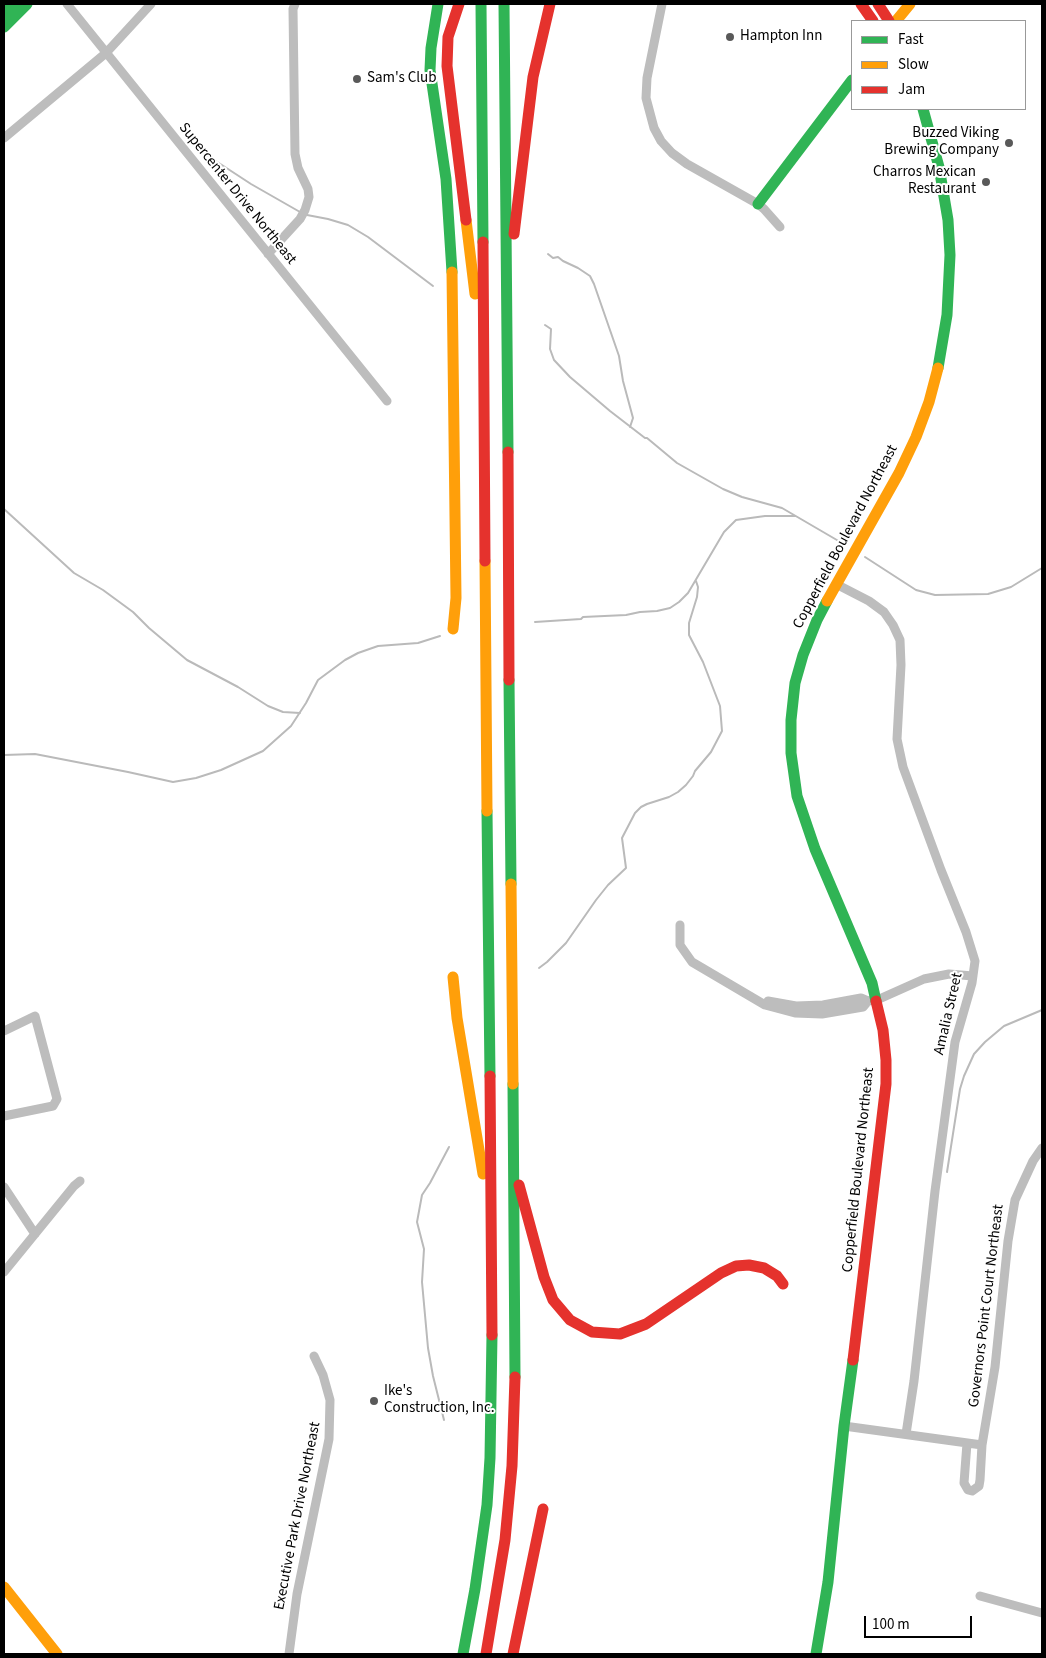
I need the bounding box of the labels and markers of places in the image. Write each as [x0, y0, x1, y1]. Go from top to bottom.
place label: Hampton Inn [740, 28, 822, 46]
marker: Hampton Inn [724, 31, 736, 43]
place label: Sam's Club [367, 70, 437, 88]
marker: Sam's Club [351, 73, 363, 85]
place label: Buzzed Viking Brewing Company [884, 125, 999, 160]
marker: Buzzed Viking Brewing Company [1003, 137, 1015, 149]
place label: Charros Mexican Restaurant [873, 164, 976, 199]
marker: Charros Mexican Restaurant [980, 176, 992, 188]
place label: Ike's Construction, Inc. [384, 1383, 495, 1418]
marker: Ike's Construction, Inc. [368, 1395, 380, 1407]

